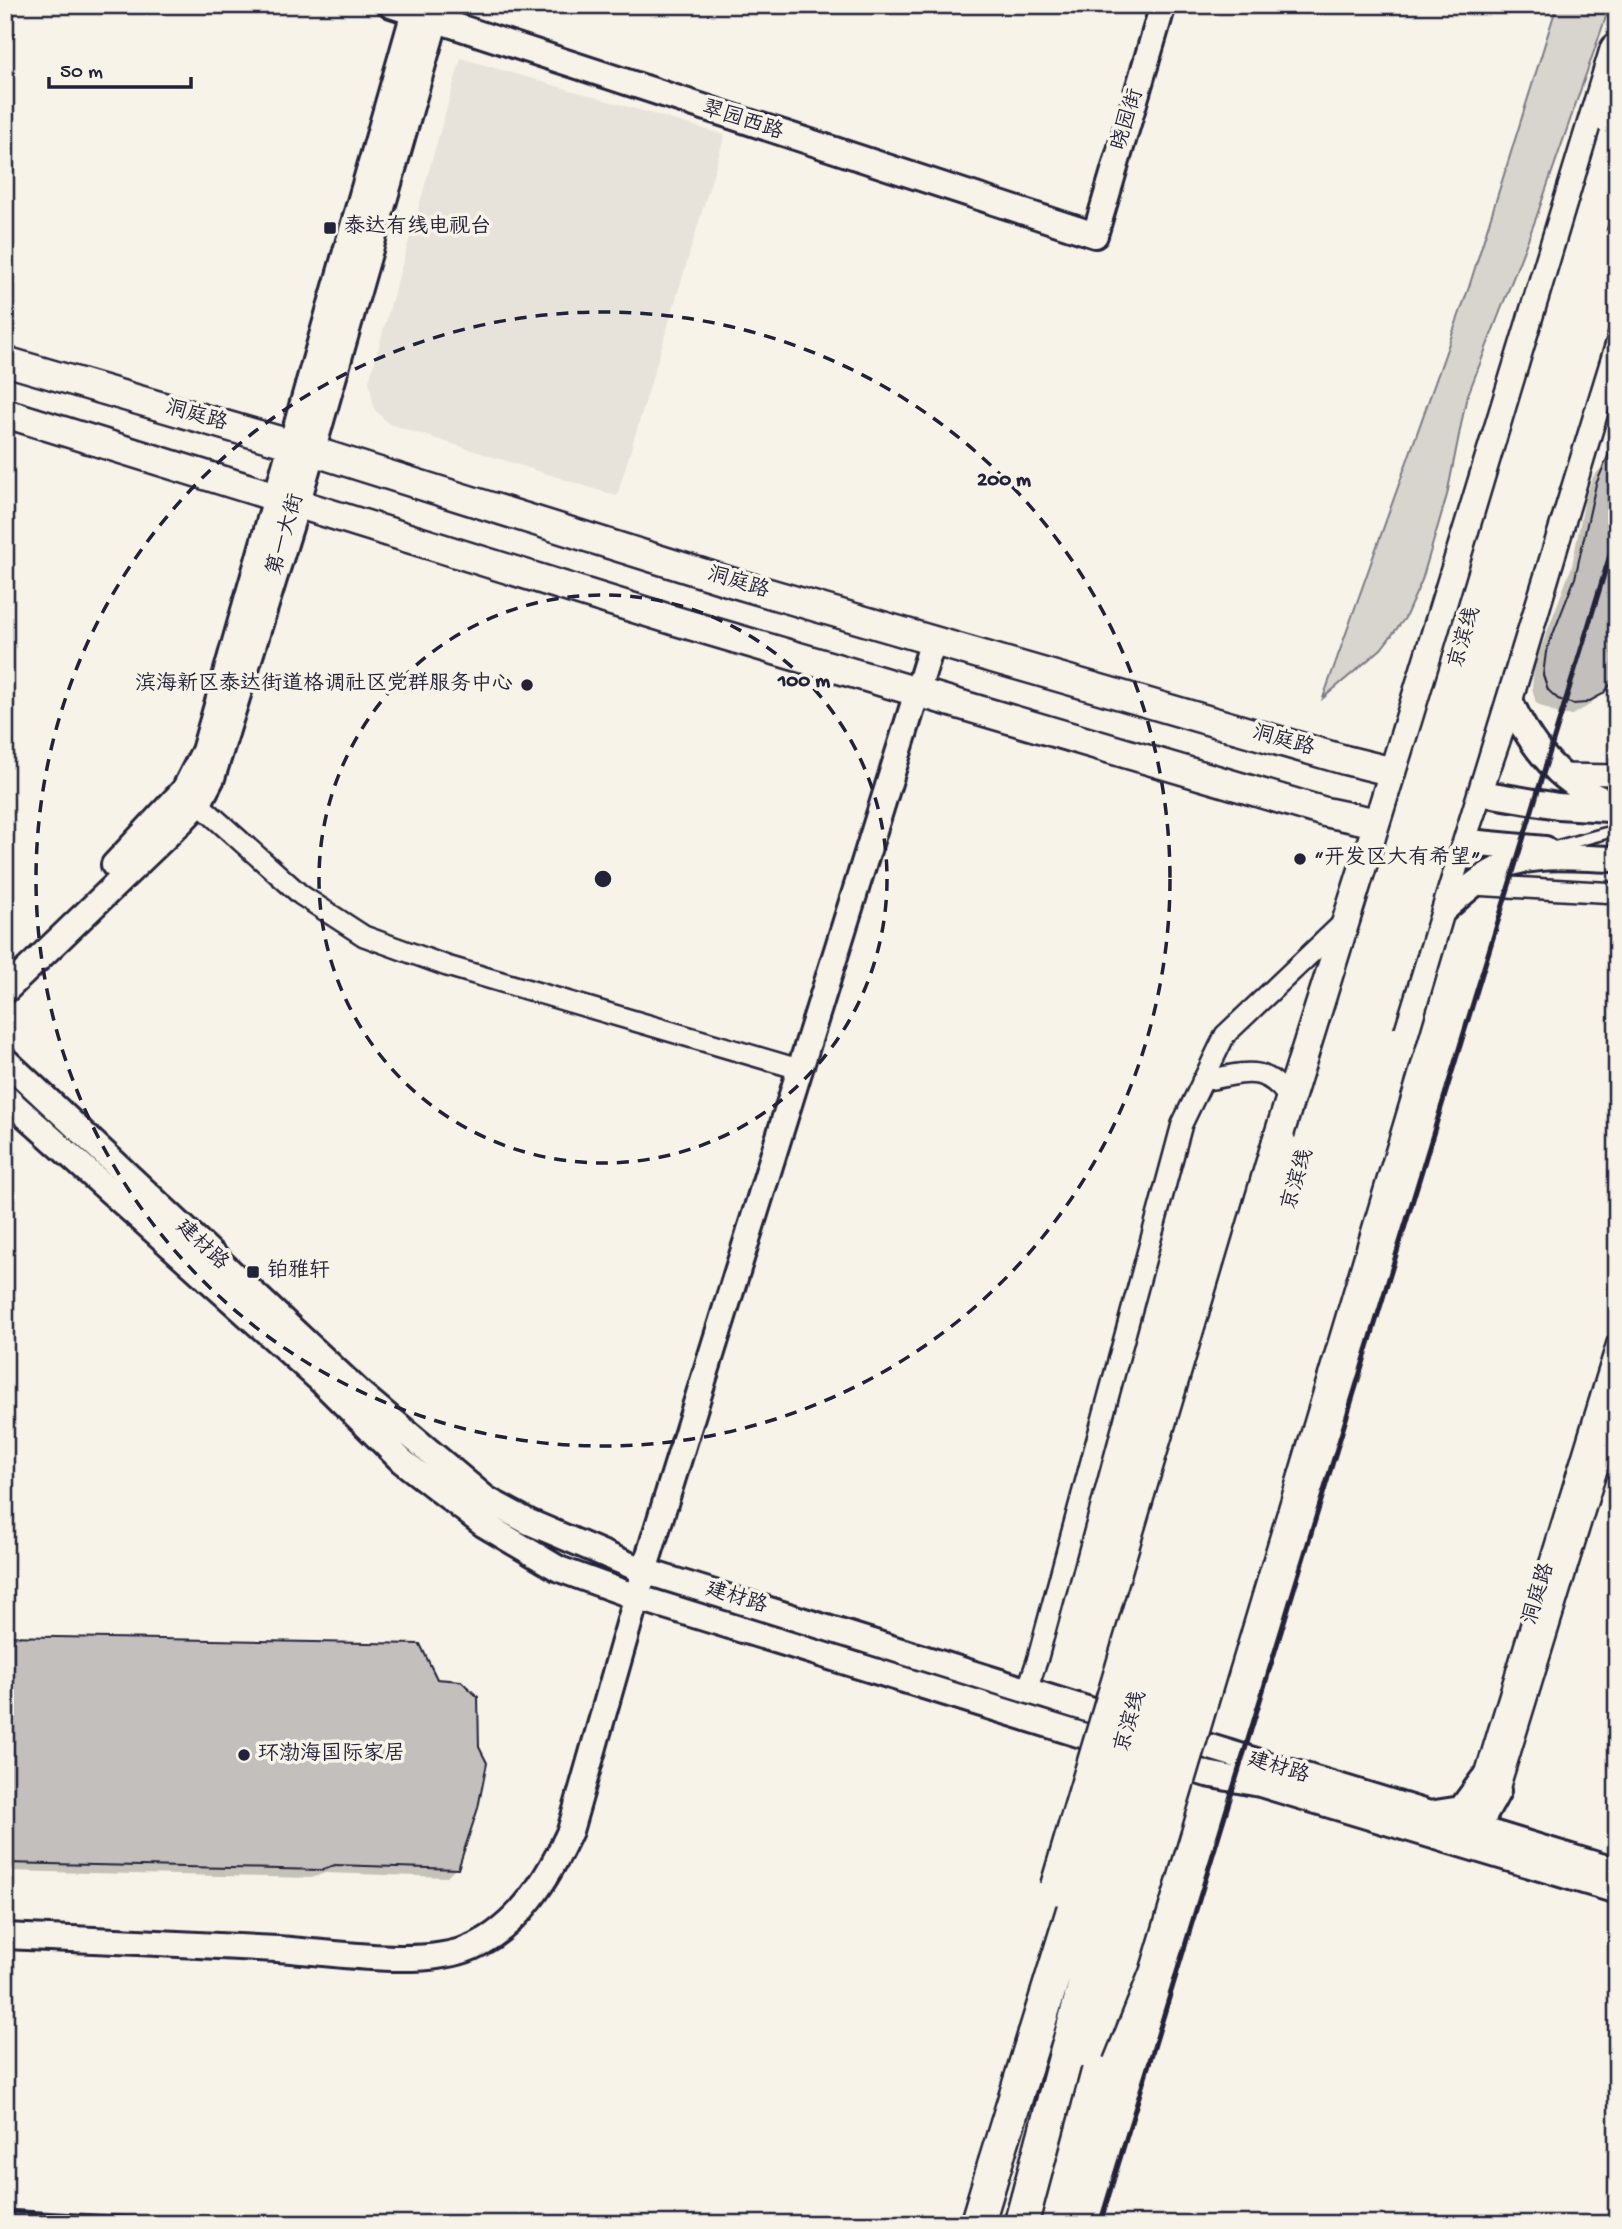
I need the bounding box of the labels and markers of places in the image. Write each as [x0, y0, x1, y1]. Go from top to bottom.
place label: 泰达有线电视台 [344, 214, 491, 241]
marker: 泰达有线电视台 [322, 220, 338, 236]
place label: 滨海新区泰达街道格调社区党群服务中心 [135, 671, 513, 698]
marker: 滨海新区泰达街道格调社区党群服务中心 [519, 677, 535, 693]
place label: “开发区大有希望” [1314, 845, 1481, 872]
marker: “开发区大有希望” [1292, 851, 1308, 867]
centre of rings [591, 867, 615, 891]
place label: 铂雅轩 [267, 1258, 330, 1285]
marker: 铂雅轩 [245, 1264, 261, 1280]
place label: 环渤海国际家居 [258, 1741, 405, 1768]
marker: 环渤海国际家居 [236, 1747, 252, 1763]

